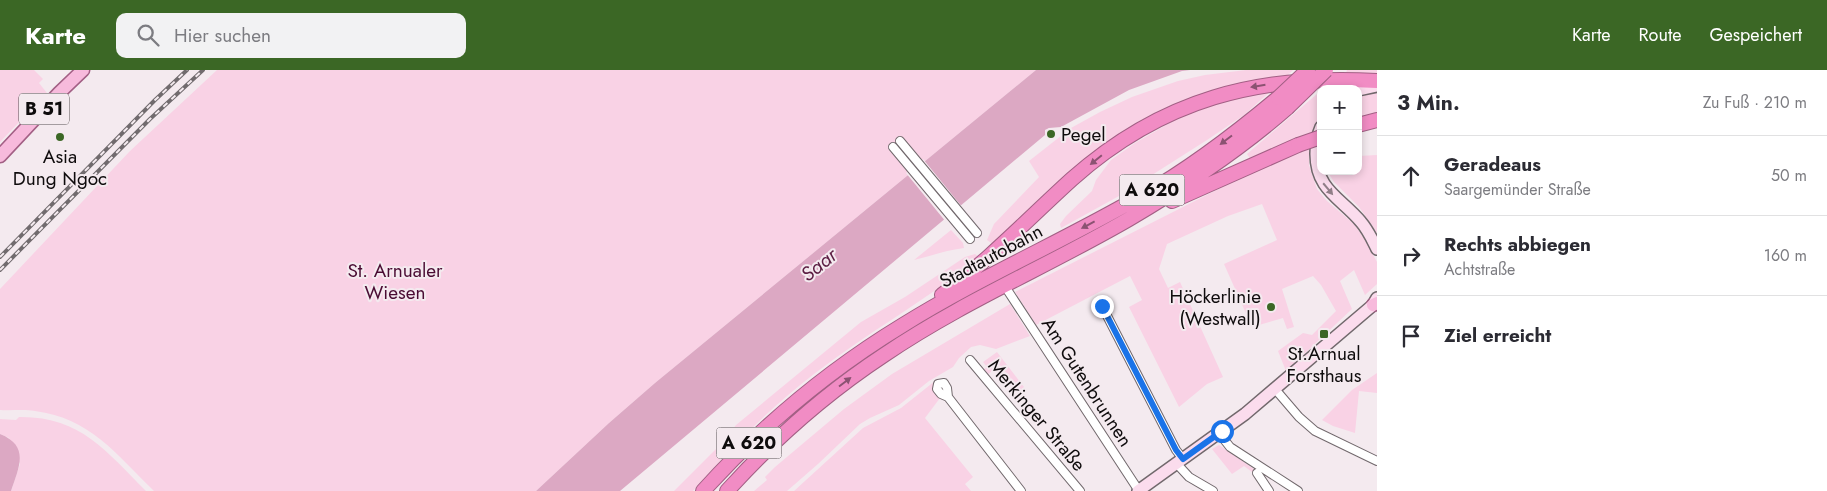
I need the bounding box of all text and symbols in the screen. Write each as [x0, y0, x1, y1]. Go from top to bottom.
search box [116, 13, 466, 58]
text: Karte [25, 18, 86, 53]
icon: search [134, 21, 162, 49]
text: Hier suchen [174, 22, 271, 49]
text: Karte [1572, 22, 1611, 48]
text: Route [1639, 22, 1681, 48]
text: Gespeichert [1709, 22, 1802, 48]
one-way arrow [1250, 82, 1266, 90]
map controls [1317, 85, 1362, 175]
button: + [1317, 85, 1362, 130]
text: 3 Min. [1397, 88, 1460, 118]
text: Zu Fuß · 210 m [1703, 91, 1807, 114]
road number: B 51 [19, 93, 69, 124]
place label: Pegel [1061, 121, 1106, 148]
marker: Pegel [1045, 128, 1057, 140]
button: − [1317, 130, 1362, 175]
marker: Asia Dung Ngoc [54, 131, 66, 143]
one-way arrow [1219, 135, 1233, 145]
place label: Asia Dung Ngoc [13, 143, 107, 192]
text: Geradeaus [1444, 151, 1541, 178]
one-way arrow [1090, 154, 1103, 165]
icon: ahead [1397, 162, 1425, 190]
text: 50 m [1771, 164, 1807, 187]
road number: A 620 [1120, 174, 1184, 206]
text: Saargemünder Straße [1444, 178, 1591, 201]
one-way arrow [1322, 183, 1333, 195]
street label: Stadtautobahn [935, 217, 1047, 295]
one-way arrow [1081, 221, 1095, 229]
text: Rechts abbiegen [1444, 231, 1591, 258]
water label: Saar [795, 240, 844, 289]
icon: right [1397, 242, 1425, 270]
text: 160 m [1764, 244, 1807, 267]
park label: St. Arnualer Wiesen [347, 257, 443, 306]
text: Achtstraße [1444, 258, 1515, 281]
place label: Höckerlinie (Westwall) [1170, 283, 1261, 332]
route end [1091, 295, 1114, 318]
marker: Höckerlinie (Westwall) [1265, 301, 1277, 313]
street label: Am Gutenbrunnen [1035, 312, 1139, 452]
icon: arrive [1397, 322, 1425, 350]
text: Ziel erreicht [1444, 322, 1551, 349]
marker: St.Arnual Forsthaus [1318, 328, 1330, 340]
place label: St.Arnual Forsthaus [1287, 340, 1362, 389]
street label: Merkinger Straße [982, 353, 1092, 477]
one-way arrow [838, 377, 852, 387]
route start [1211, 420, 1234, 443]
road number: A 620 [716, 428, 782, 458]

